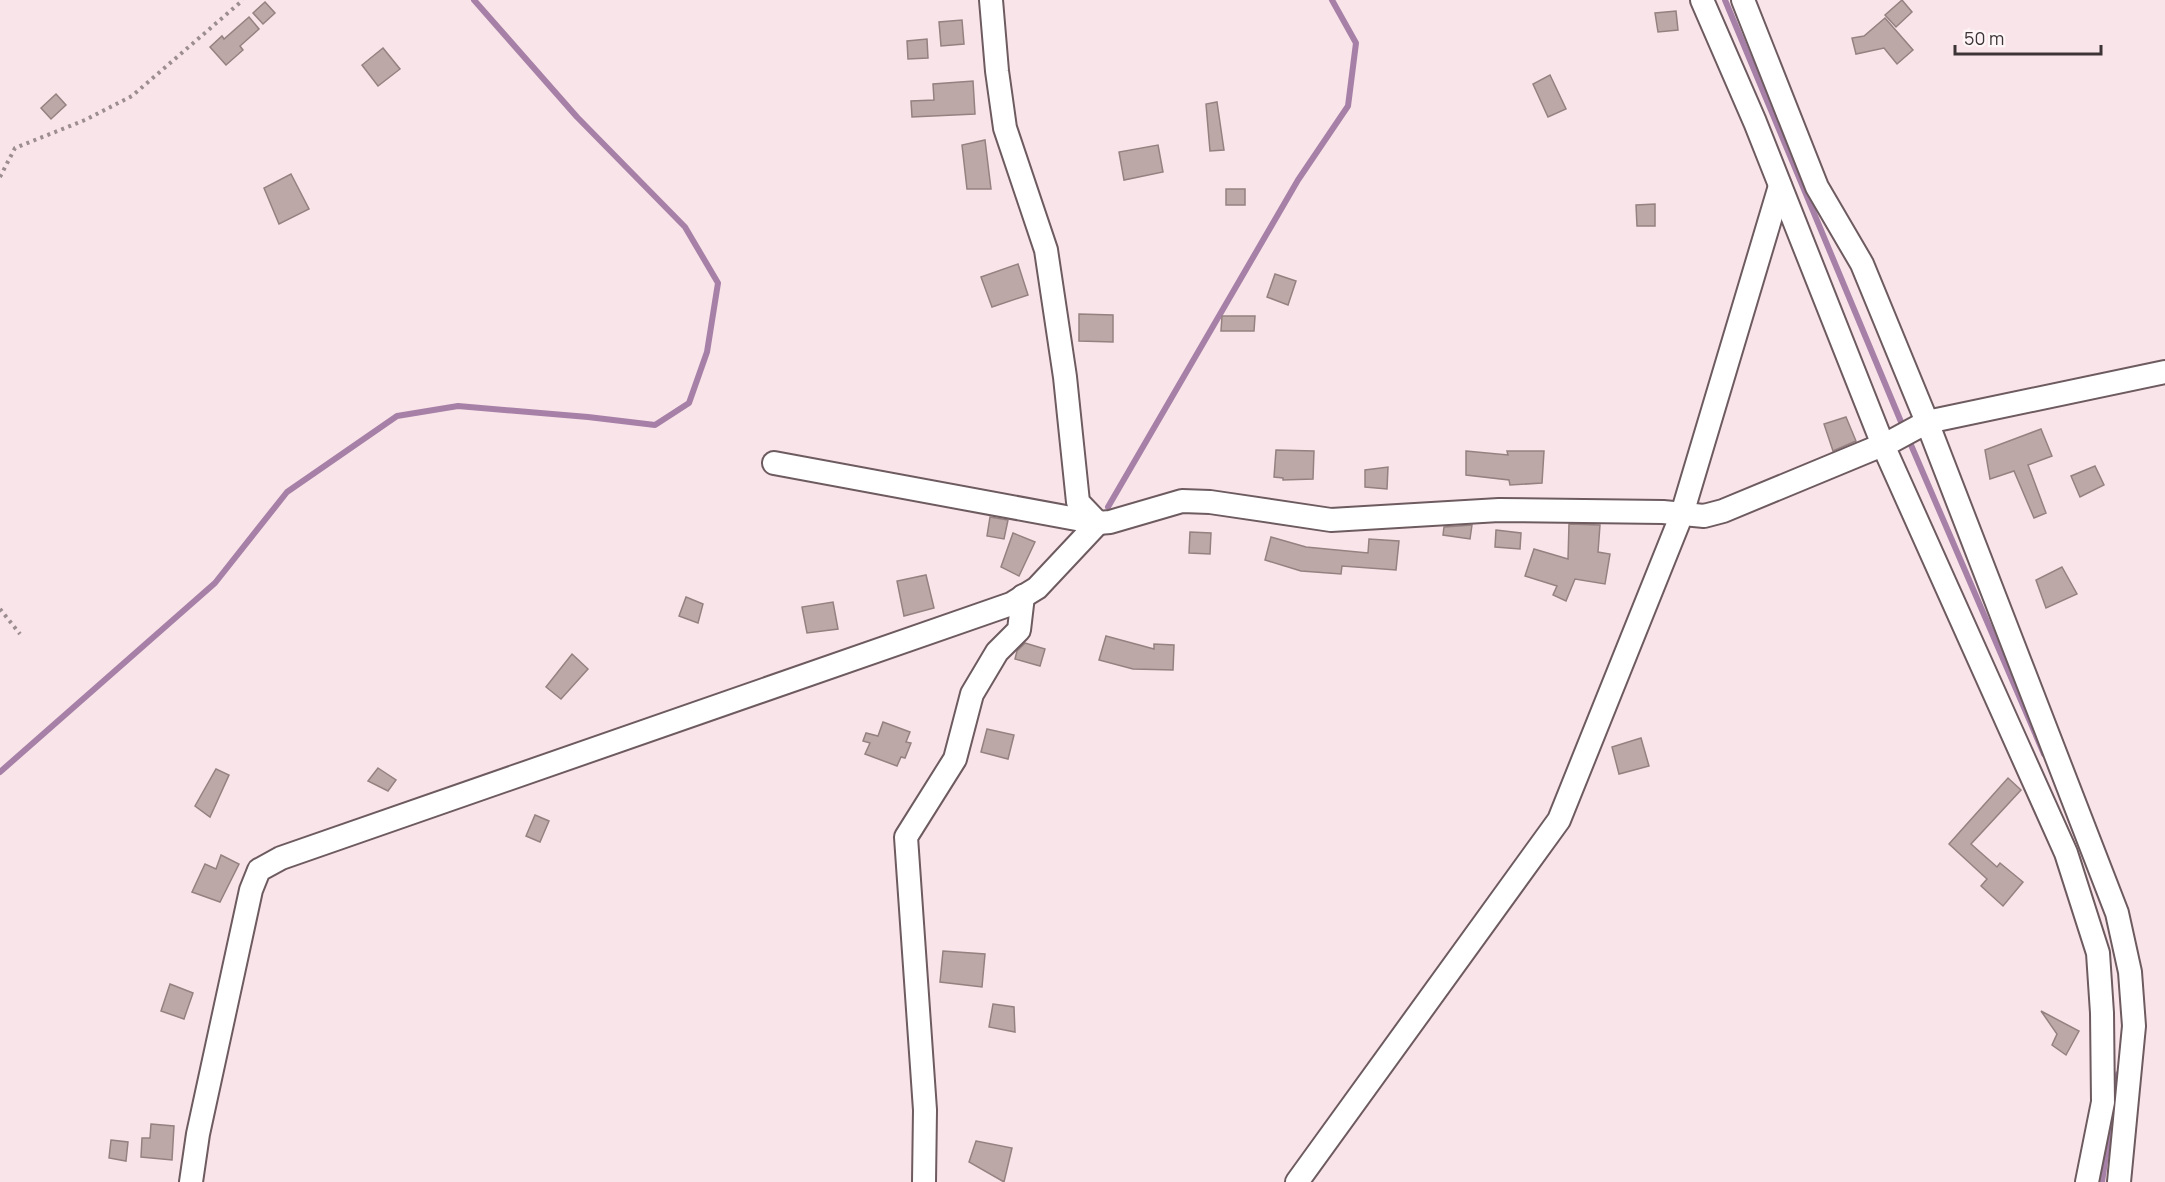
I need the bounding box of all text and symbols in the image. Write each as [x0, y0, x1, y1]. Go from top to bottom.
scale bar [1955, 18, 2100, 56]
text: 50 m [1964, 26, 2004, 50]

